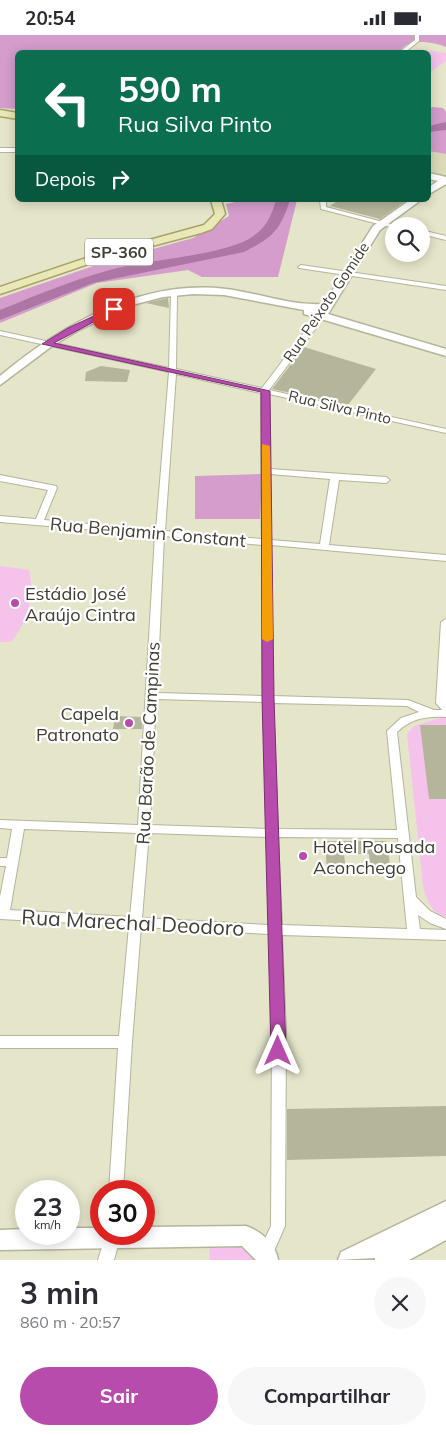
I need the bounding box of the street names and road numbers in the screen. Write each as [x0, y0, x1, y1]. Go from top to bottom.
road number: SP-360 [85, 238, 153, 265]
street label: Rua Peixoto Gomide [279, 238, 373, 366]
street label: Rua Silva Pinto [287, 386, 393, 428]
street label: Rua Benjamin Constant [49, 512, 247, 552]
street label: Rua Barão de Campinas [131, 641, 165, 845]
street label: Rua Marechal Deodoro [21, 903, 245, 941]

